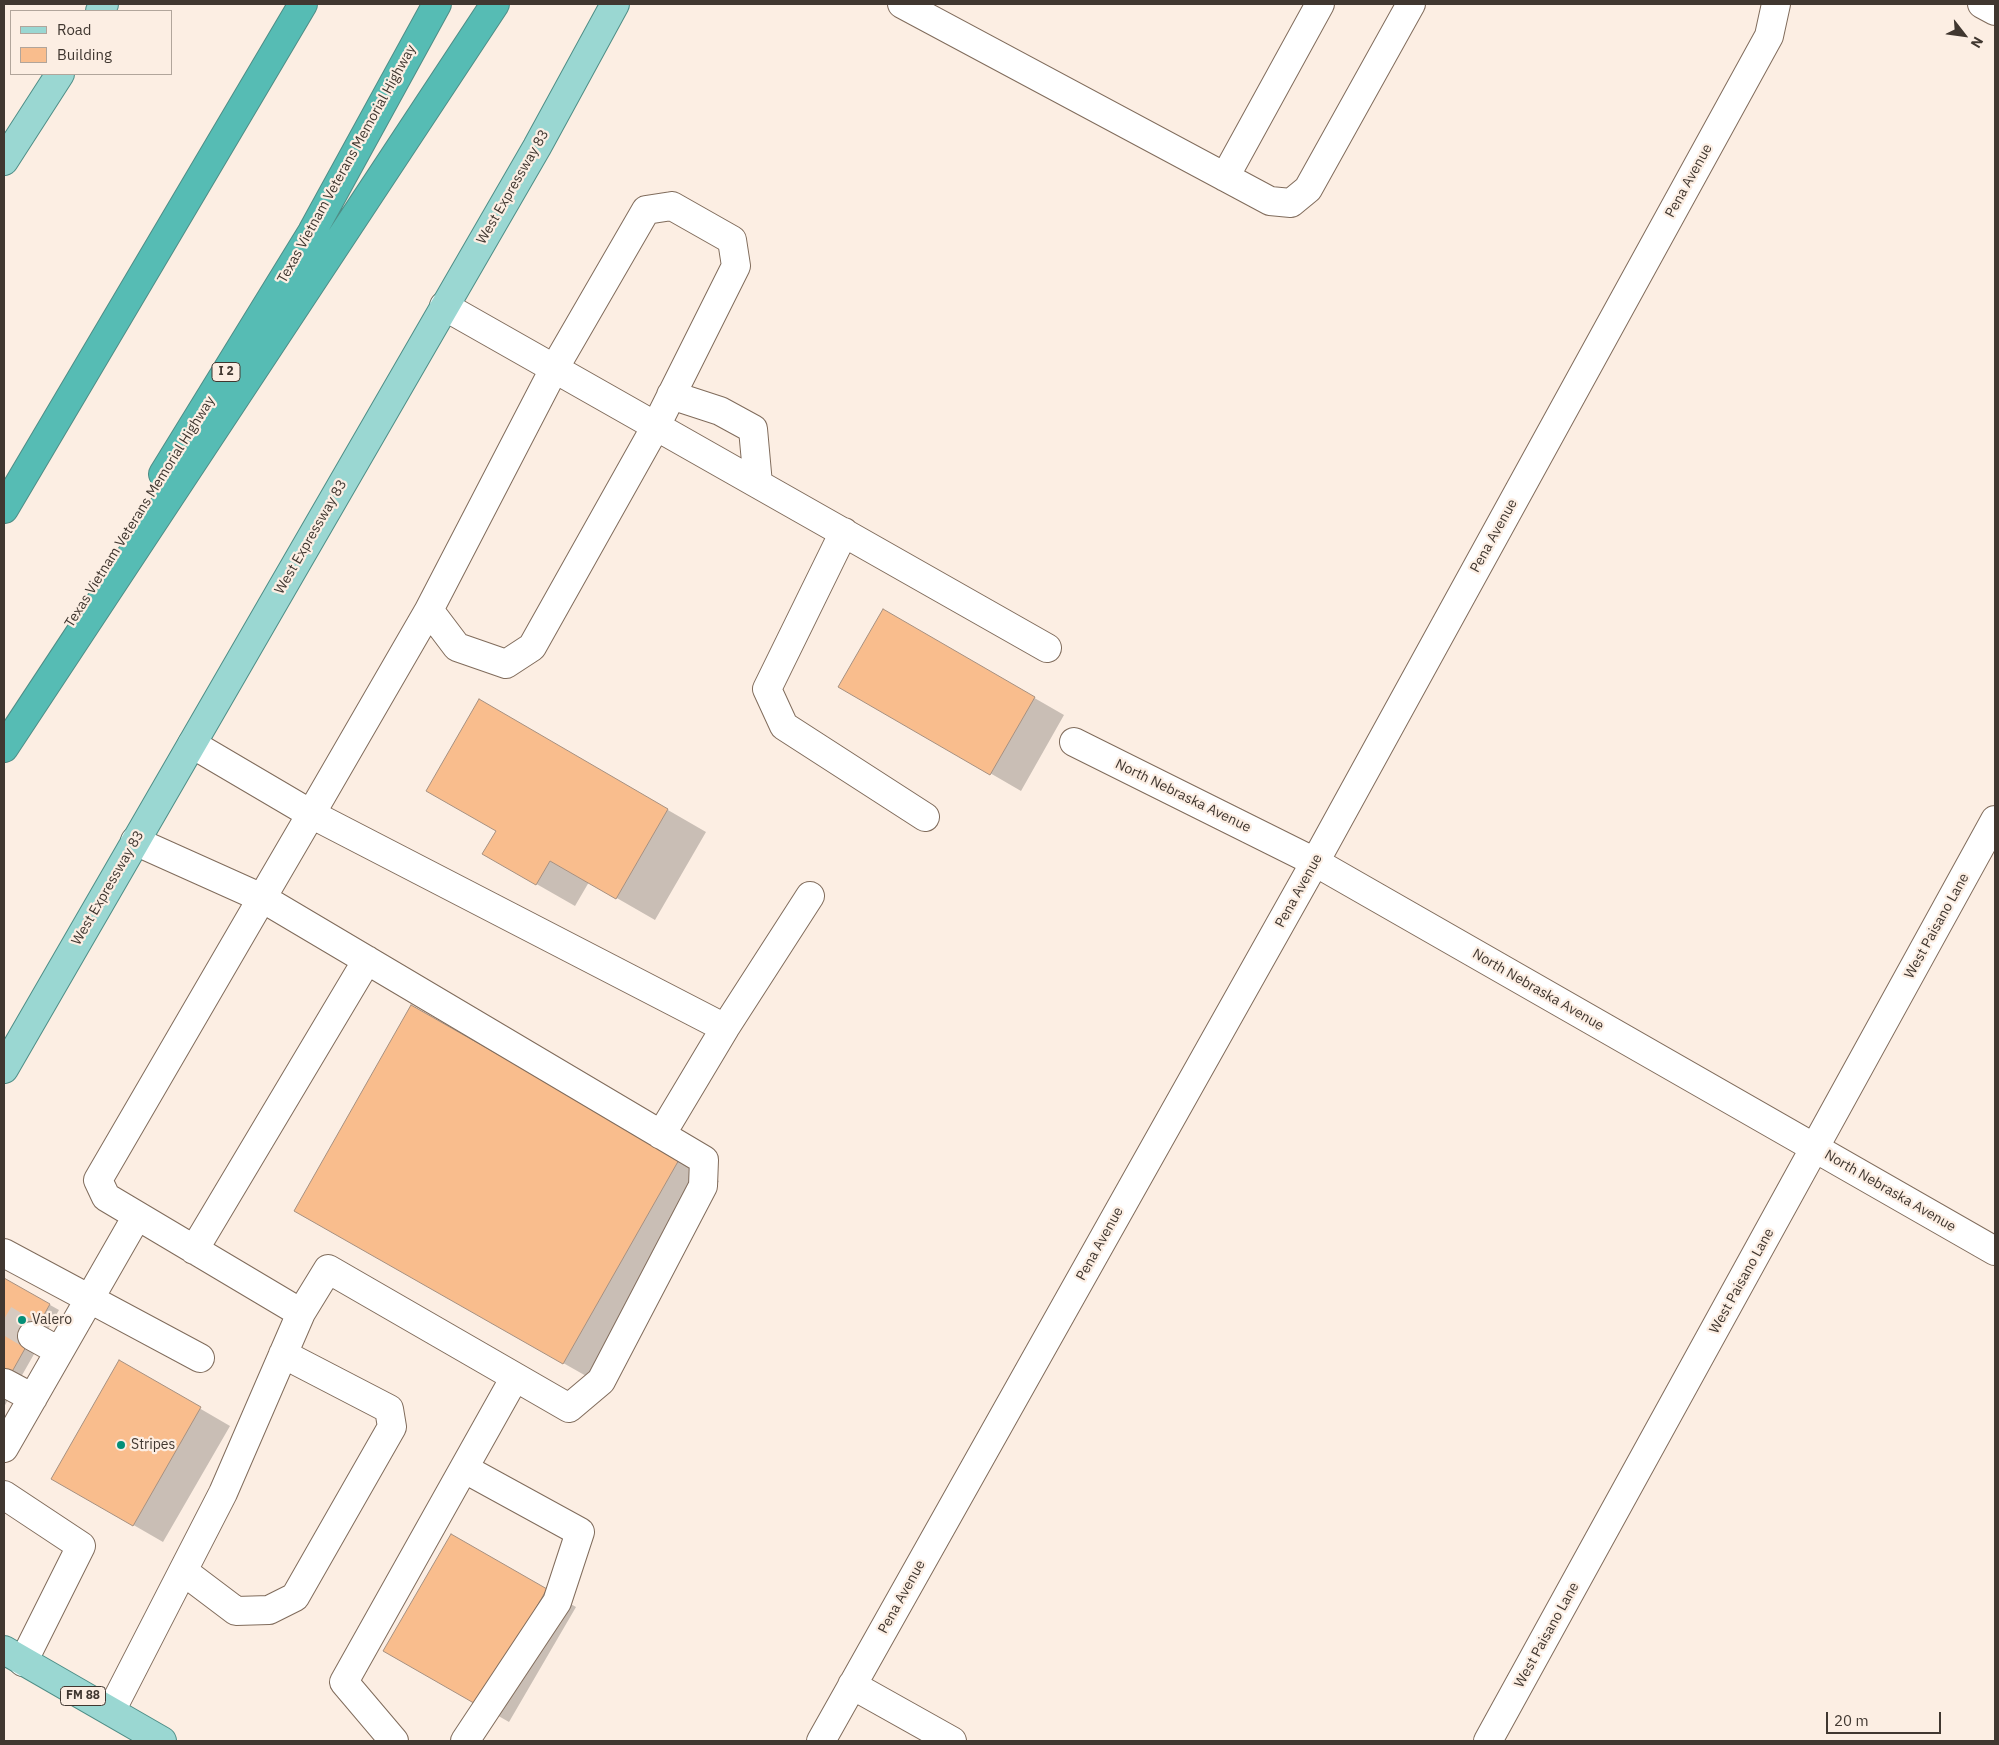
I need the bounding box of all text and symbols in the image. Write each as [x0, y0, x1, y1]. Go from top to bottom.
legend [10, 10, 172, 75]
north arrow [1939, 10, 1989, 60]
text: Road [57, 20, 92, 39]
text: N [1967, 34, 1987, 51]
street label: Texas Vietnam Veterans Memorial Highway [274, 42, 420, 286]
text: Building [57, 45, 112, 64]
street label: West Expressway 83 [473, 127, 553, 247]
street label: Pena Avenue [1662, 141, 1716, 221]
road number: I 2 [212, 362, 240, 382]
street label: Texas Vietnam Veterans Memorial Highway [61, 393, 219, 631]
street label: West Expressway 83 [271, 477, 351, 597]
street label: Pena Avenue [1467, 496, 1521, 576]
street label: North Nebraska Avenue [1112, 756, 1254, 836]
street label: West Expressway 83 [68, 828, 148, 948]
street label: Pena Avenue [1272, 851, 1326, 931]
street label: West Paisano Lane [1901, 870, 1973, 982]
street label: North Nebraska Avenue [1469, 945, 1607, 1035]
street label: North Nebraska Avenue [1821, 1146, 1959, 1236]
street label: Pena Avenue [1073, 1204, 1127, 1284]
street label: West Paisano Lane [1706, 1225, 1778, 1337]
place label: Valero [32, 1312, 72, 1328]
marker: Valero [16, 1314, 28, 1326]
place label: Stripes [131, 1437, 175, 1453]
marker: Stripes [115, 1439, 127, 1451]
street label: Pena Avenue [875, 1557, 929, 1637]
street label: West Paisano Lane [1511, 1579, 1583, 1691]
road number: FM 88 [61, 1686, 106, 1705]
scale bar [1829, 1702, 1944, 1734]
text: 20 m [1834, 1711, 1869, 1730]

